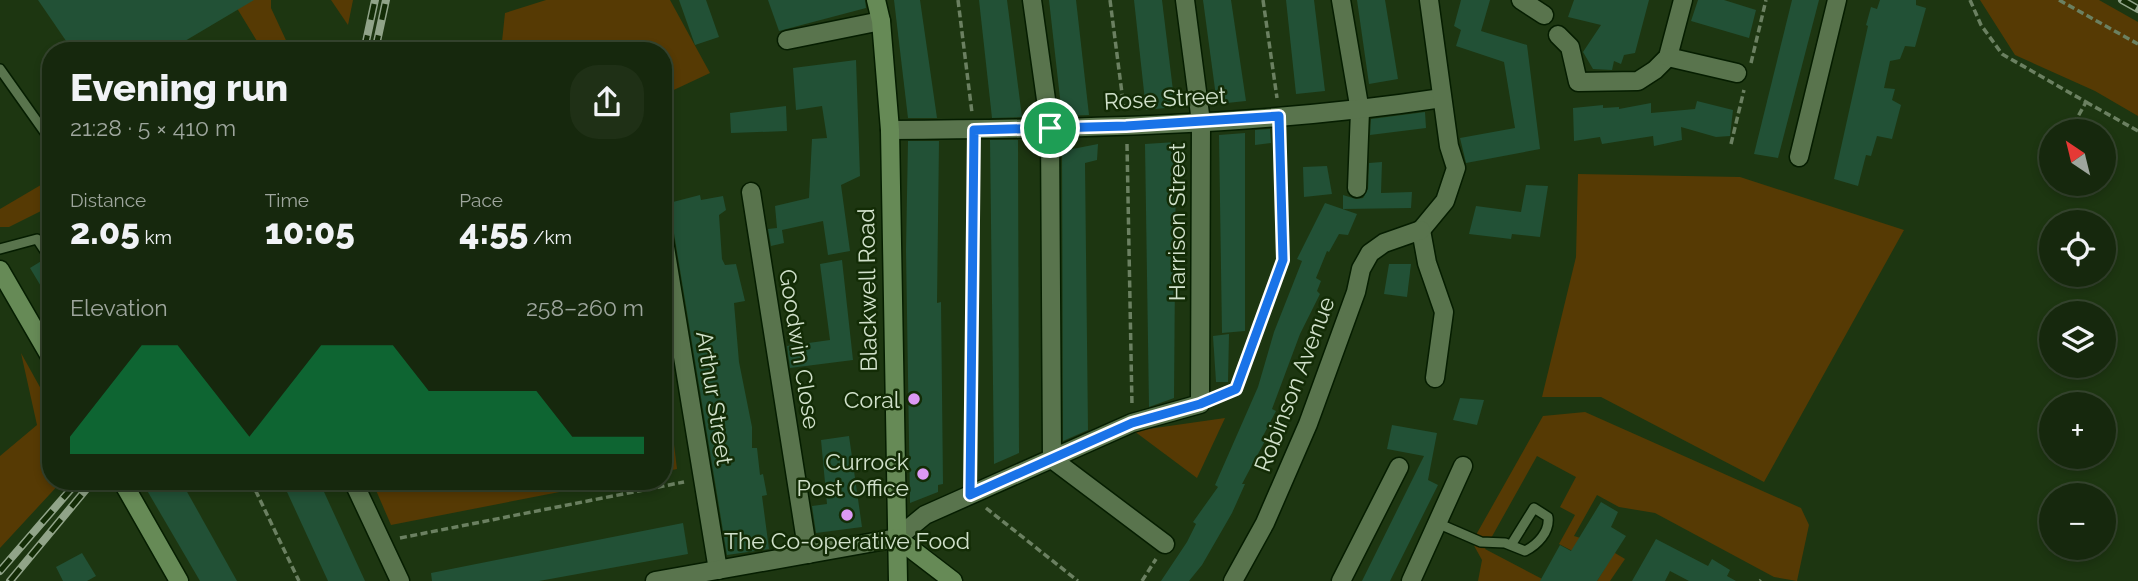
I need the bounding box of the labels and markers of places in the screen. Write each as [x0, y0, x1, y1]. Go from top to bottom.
pin [1020, 98, 1080, 158]
place label: Coral [844, 386, 901, 413]
marker: Coral [906, 391, 922, 407]
place label: Currock Post Office [796, 448, 909, 501]
marker: Currock Post Office [915, 466, 931, 482]
marker: The Co-operative Food [839, 507, 855, 523]
place label: The Co-operative Food [724, 527, 970, 554]

